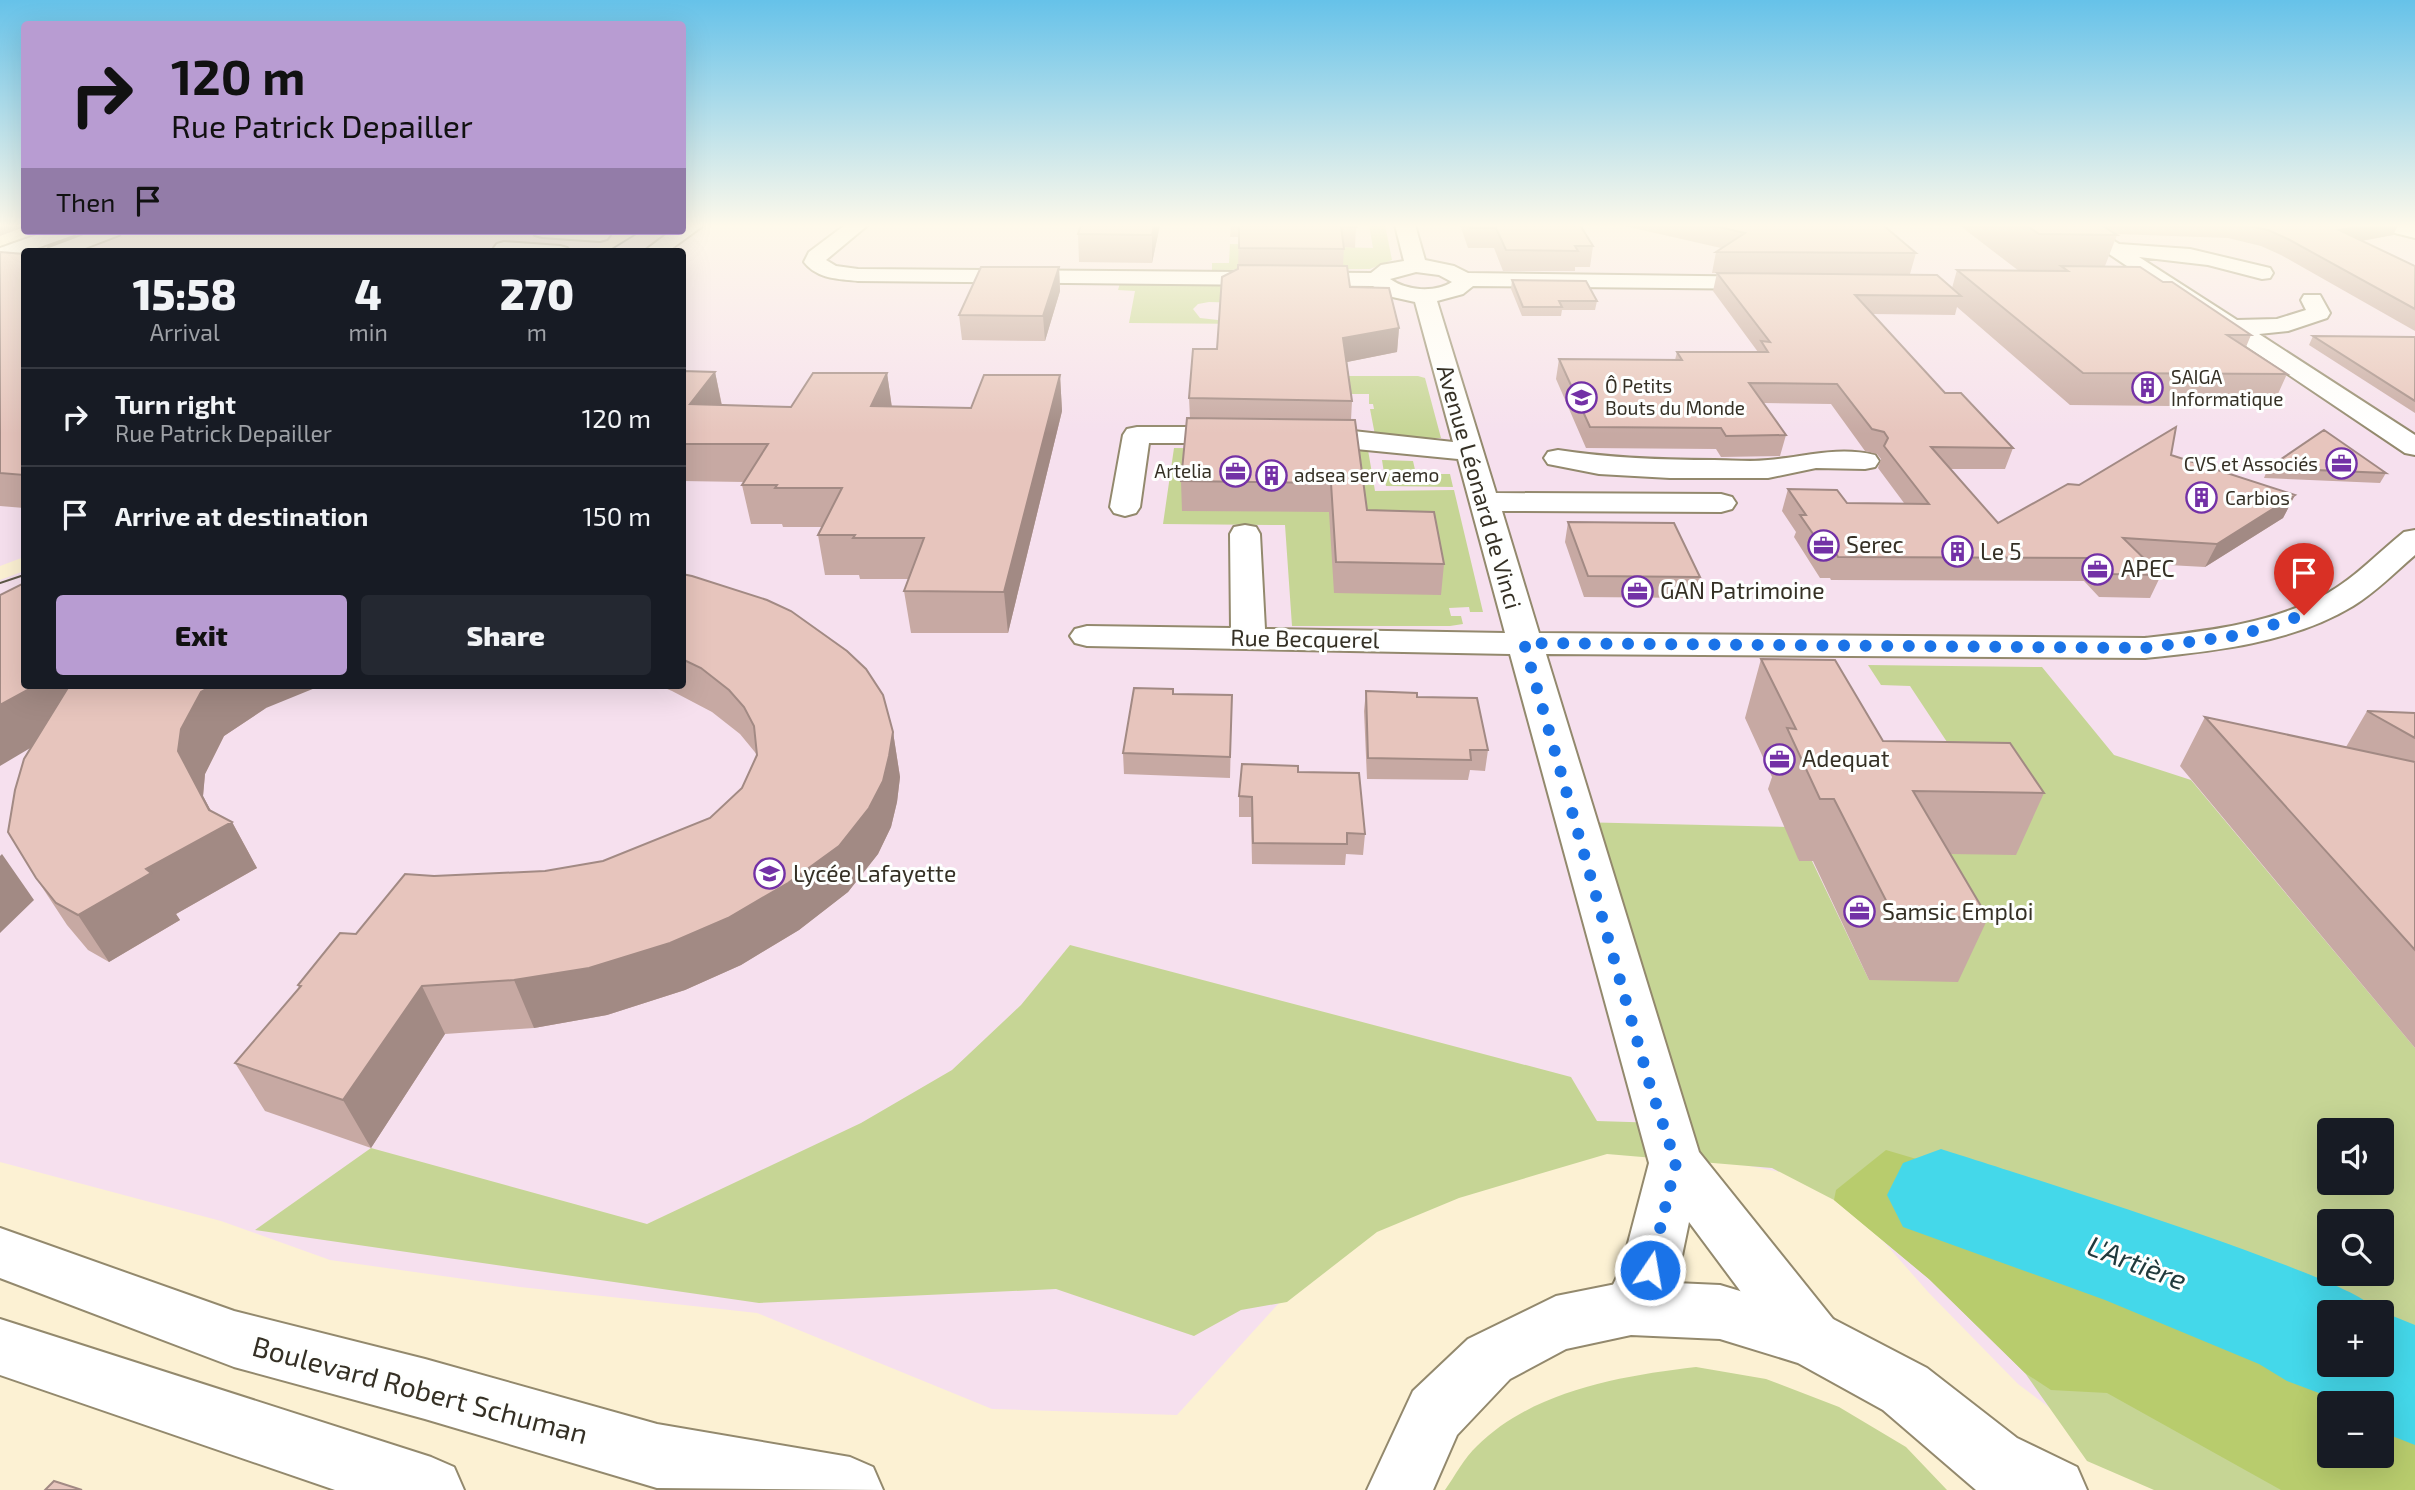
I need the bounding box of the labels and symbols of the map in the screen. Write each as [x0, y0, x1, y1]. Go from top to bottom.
street label: Avenue Léonard de Vinci [1432, 361, 1528, 612]
place label: SAIGA Informatique [2171, 365, 2283, 410]
building icon: SAIGA Informatique [2131, 371, 2165, 405]
place label: Ô Petits Bouts du Monde [1605, 374, 1745, 419]
school or university icon: Ô Petits Bouts du Monde [1565, 380, 1599, 414]
office icon: CVS et Associés [2324, 447, 2358, 481]
place label: CVS et Associés [2184, 452, 2318, 475]
office icon: Artelia [1218, 454, 1252, 488]
building icon: adsea serv aemo [1254, 458, 1288, 492]
place label: Artelia [1154, 459, 1212, 482]
place label: adsea serv aemo [1294, 463, 1439, 486]
building icon: Carbios [2185, 481, 2219, 515]
place label: Carbios [2225, 486, 2290, 509]
office icon: Serec [1806, 528, 1840, 562]
place label: Serec [1846, 530, 1904, 558]
building icon: Le 5 [1940, 535, 1974, 569]
place label: Le 5 [1980, 537, 2022, 565]
pin [2274, 543, 2334, 615]
office icon: APEC [2081, 552, 2115, 586]
place label: APEC [2121, 554, 2175, 582]
office icon: GAN Patrimoine [1620, 574, 1654, 608]
place label: GAN Patrimoine [1660, 576, 1825, 604]
street label: Rue Becquerel [1230, 623, 1380, 653]
office icon: Adequat [1762, 742, 1796, 776]
place label: Adequat [1802, 744, 1890, 772]
school or university icon: Lycée Lafayette [753, 857, 787, 891]
place label: Lycée Lafayette [793, 859, 956, 887]
office icon: Samsic Emploi [1842, 895, 1876, 929]
place label: Samsic Emploi [1882, 897, 2033, 925]
water label: L'Artière [2083, 1228, 2192, 1296]
position arrow [1613, 1233, 1687, 1307]
street label: Boulevard Robert Schuman [249, 1328, 592, 1450]

